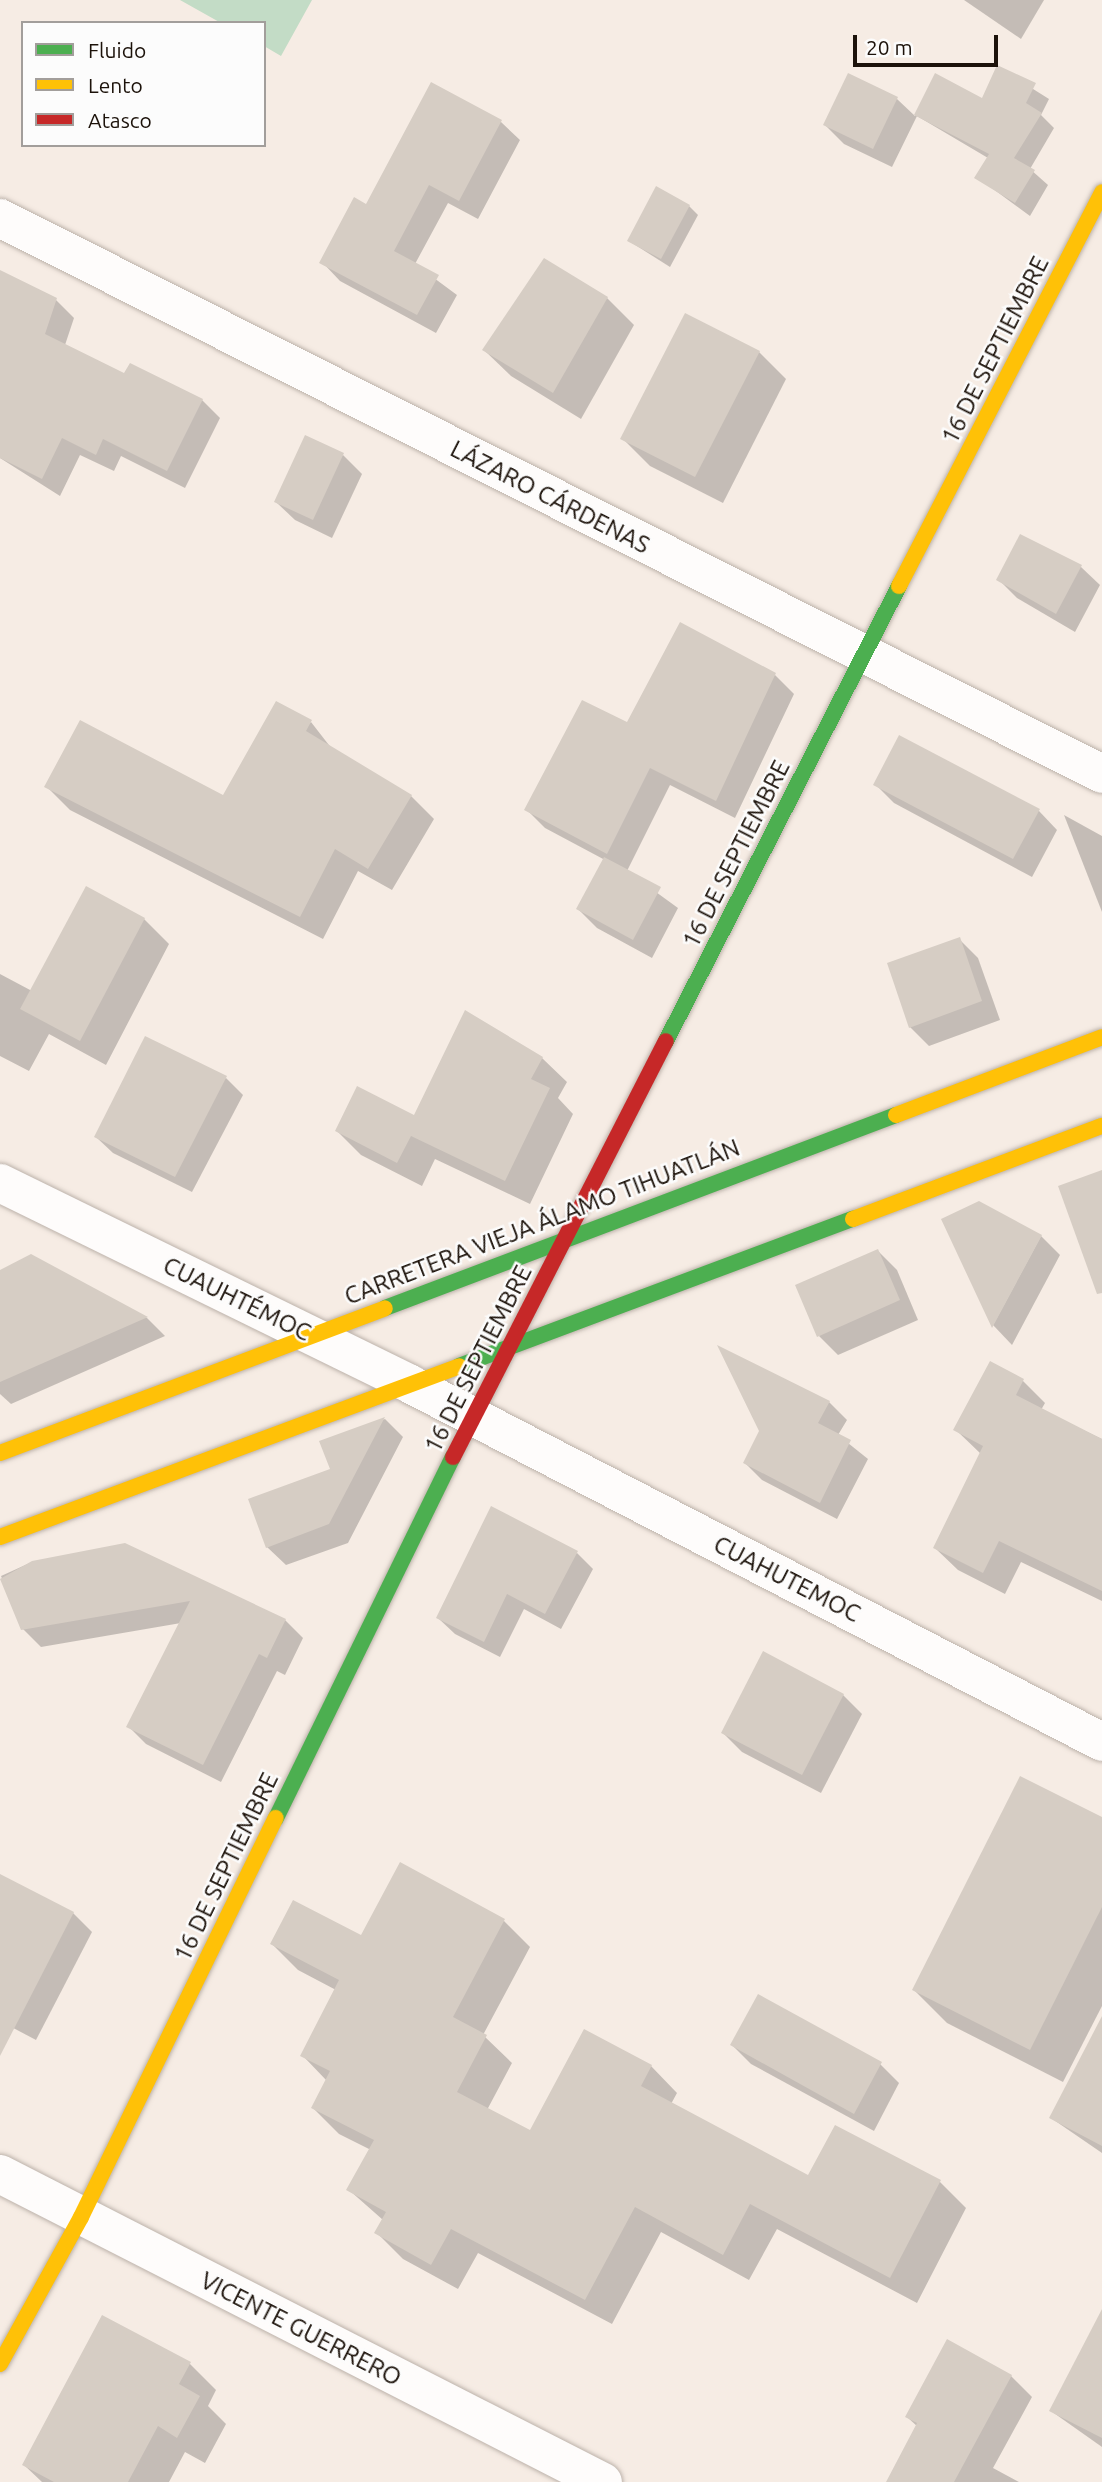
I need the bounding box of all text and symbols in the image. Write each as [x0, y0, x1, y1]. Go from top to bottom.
legend [21, 21, 266, 147]
scale bar [857, 21, 1002, 65]
text: 20 m [866, 35, 913, 59]
text: Fluido [88, 38, 146, 62]
text: Lento [88, 73, 143, 97]
text: Atasco [88, 108, 152, 132]
street label: 16 DE SEPTIEMBRE [935, 252, 1055, 448]
street label: LÁZARO CÁRDENAS [446, 434, 654, 560]
street label: 16 DE SEPTIEMBRE [676, 756, 796, 952]
street label: CARRETERA VIEJA ÁLAMO TIHUATLÁN [340, 1133, 744, 1311]
street label: CUAUHTÉMOC [158, 1251, 316, 1347]
street label: 16 DE SEPTIEMBRE [418, 1261, 538, 1457]
street label: CUAHUTEMOC [709, 1530, 865, 1628]
street label: 16 DE SEPTIEMBRE [168, 1768, 284, 1966]
street label: VICENTE GUERRERO [196, 2266, 406, 2392]

